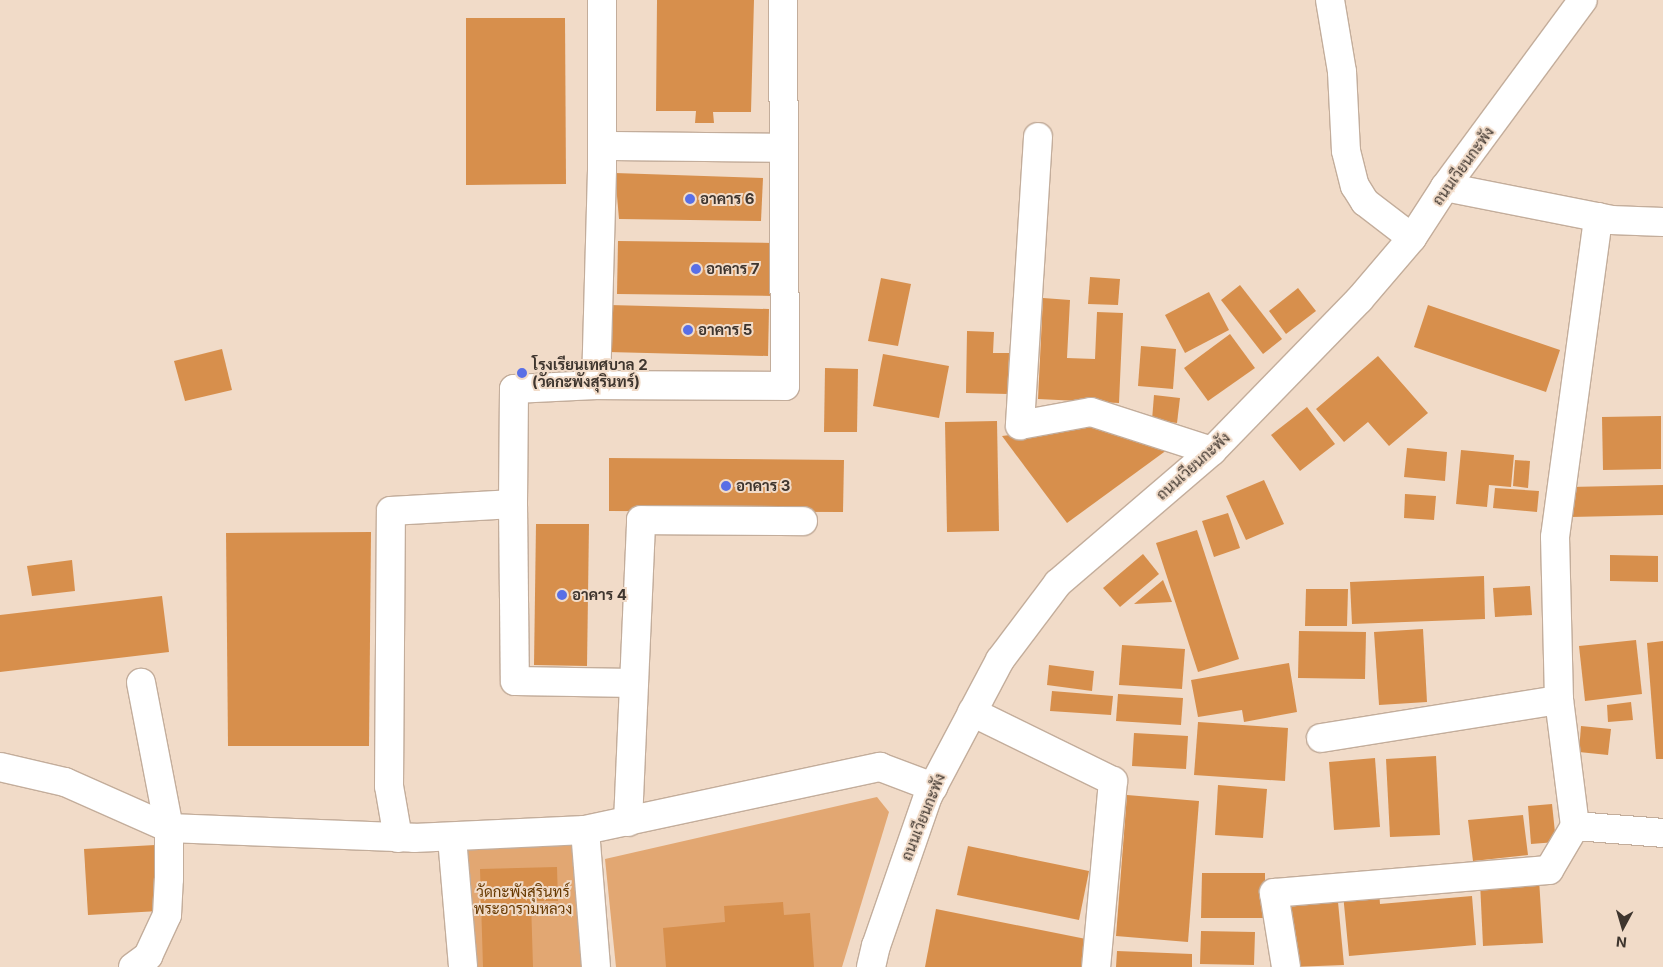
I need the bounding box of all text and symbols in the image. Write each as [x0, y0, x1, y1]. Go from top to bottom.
street label: ถนนเวียนกะพัง [1429, 123, 1497, 209]
place label: อาคาร 6 [700, 190, 754, 208]
marker: อาคาร 6 [684, 193, 696, 205]
place label: อาคาร 7 [706, 260, 759, 278]
marker: อาคาร 7 [690, 263, 702, 275]
place label: อาคาร 5 [698, 321, 752, 339]
marker: อาคาร 5 [682, 324, 694, 336]
place label: โรงเรียนเทศบาล 2 (วัดกะพังสุรินทร์) [532, 355, 648, 390]
marker: โรงเรียนเทศบาล 2 (วัดกะพังสุรินทร์) [516, 367, 528, 379]
street label: ถนนเวียนกะพัง [1153, 428, 1233, 504]
place label: อาคาร 3 [736, 477, 790, 495]
marker: อาคาร 3 [720, 480, 732, 492]
place label: อาคาร 4 [572, 586, 627, 604]
marker: อาคาร 4 [556, 589, 568, 601]
street label: ถนนเวียนกะพัง [897, 771, 949, 863]
park label: วัดกะพังสุรินทร์ พระอารามหลวง [474, 882, 572, 917]
north arrow [1598, 902, 1648, 952]
text: N [1615, 933, 1628, 951]

